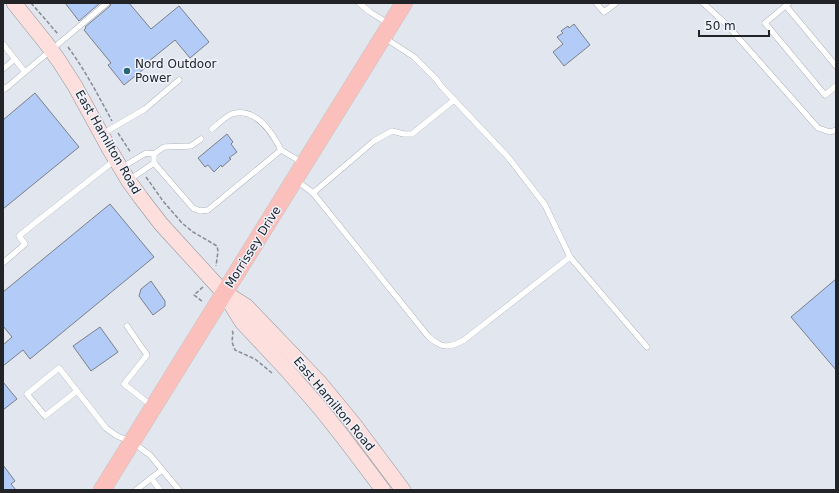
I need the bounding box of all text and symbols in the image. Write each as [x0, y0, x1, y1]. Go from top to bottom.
scale bar [699, 12, 769, 38]
text: 50 m [705, 19, 736, 33]
place label: Nord Outdoor Power [135, 57, 217, 85]
marker: Nord Outdoor Power [122, 66, 132, 76]
street label: East Hamilton Road [72, 87, 144, 197]
street label: Morrissey Drive [222, 204, 284, 290]
street label: East Hamilton Road [291, 354, 377, 454]

